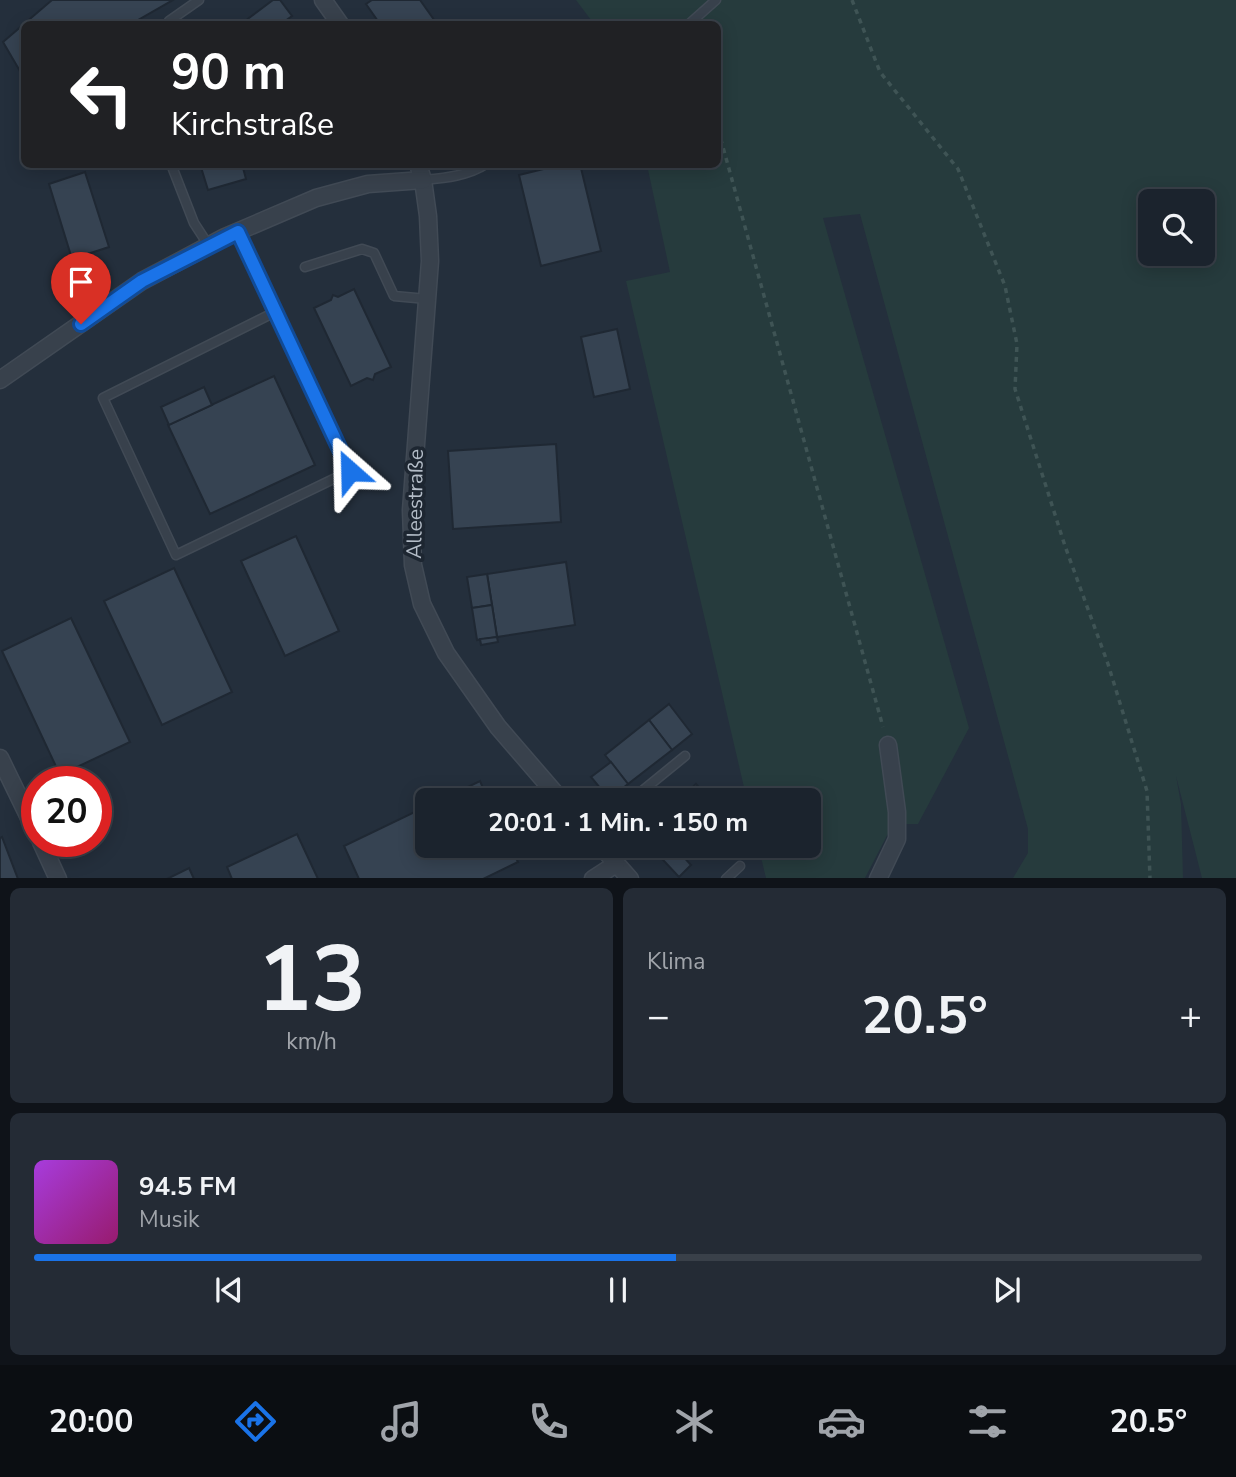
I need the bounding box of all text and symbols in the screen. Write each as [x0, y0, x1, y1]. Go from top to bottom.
text: 90 m [171, 39, 286, 106]
icon: left [56, 49, 147, 140]
text: Kirchstraße [171, 103, 334, 146]
map controls [1138, 189, 1215, 266]
button: search [1138, 189, 1215, 266]
pin [51, 252, 111, 324]
icon: arrive [62, 263, 100, 301]
position arrow [313, 434, 387, 508]
street label: Alleestraße [400, 449, 430, 559]
speed limit sign: 20 [21, 766, 112, 857]
text: 20:01 · 1 Min. · 150 m [488, 805, 748, 840]
text: 13 [257, 918, 366, 1042]
text: Klima [647, 946, 705, 977]
text: 20.5° [861, 980, 988, 1051]
text: − [647, 991, 670, 1042]
text: + [1179, 991, 1202, 1042]
text: km/h [286, 1026, 337, 1057]
text: 94.5 FM [139, 1169, 236, 1204]
text: Musik [139, 1204, 199, 1235]
icon: previous [210, 1271, 248, 1309]
icon: pause [599, 1271, 637, 1309]
icon: next [988, 1271, 1026, 1309]
icon: directions [231, 1397, 280, 1446]
icon: music [377, 1397, 426, 1446]
icon: phone [524, 1397, 573, 1446]
icon: climate [670, 1397, 719, 1446]
icon: car [817, 1397, 866, 1446]
icon: filters [963, 1397, 1012, 1446]
text: 20:00 [49, 1400, 133, 1443]
text: 20.5° [1110, 1400, 1187, 1443]

